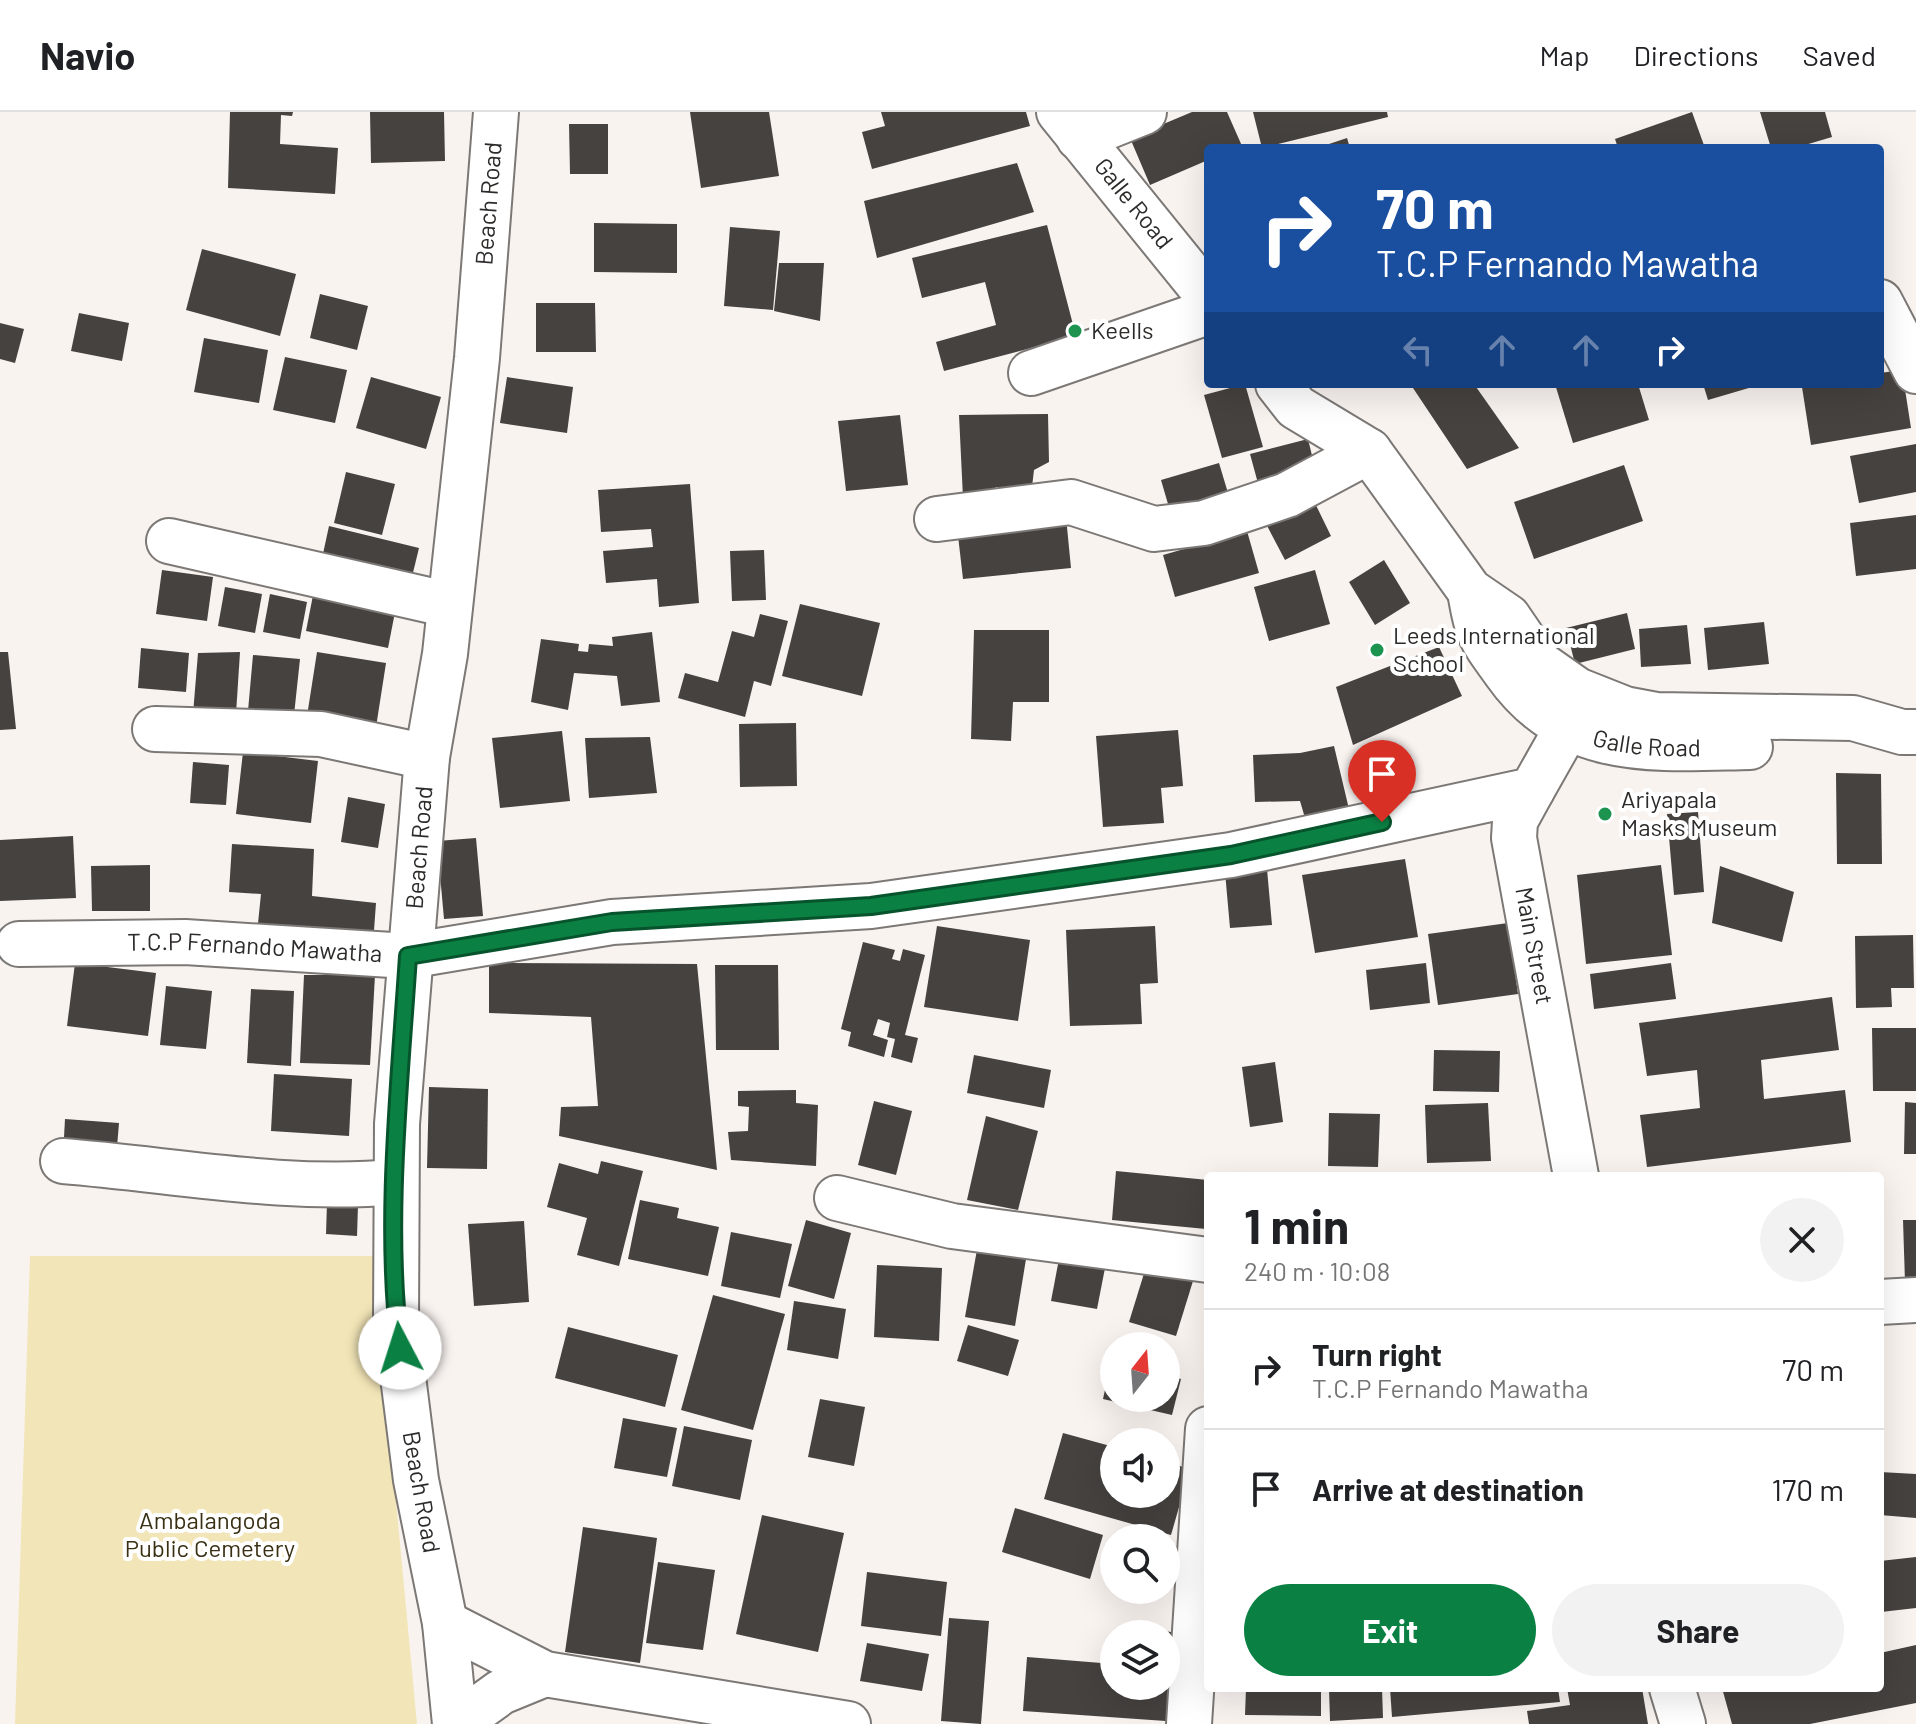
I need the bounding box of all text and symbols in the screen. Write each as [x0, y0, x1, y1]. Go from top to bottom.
text: Navio [40, 32, 135, 78]
text: Map [1540, 38, 1589, 72]
text: Directions [1633, 38, 1759, 72]
text: Saved [1803, 38, 1876, 72]
street label: Beach Road [468, 141, 507, 266]
street label: Galle Road [1089, 151, 1180, 254]
text: 70 m [1376, 173, 1494, 240]
icon: right [1244, 176, 1348, 280]
text: T.C.P Fernando Mawatha [1376, 241, 1759, 284]
place label: Keells [1091, 315, 1153, 344]
marker: Keells [1066, 322, 1084, 340]
icon: left [1396, 328, 1440, 372]
icon: ahead [1480, 328, 1524, 372]
icon: ahead [1564, 328, 1608, 372]
icon: right [1648, 328, 1692, 372]
place label: Leeds International School [1393, 620, 1594, 677]
marker: Leeds International School [1368, 641, 1386, 659]
street label: Galle Road [1590, 722, 1701, 761]
pin [1348, 740, 1416, 822]
icon: arrive [1360, 752, 1404, 796]
place label: Ariyapala Masks Museum [1621, 784, 1777, 841]
street label: Beach Road [399, 785, 438, 910]
marker: Ariyapala Masks Museum [1596, 805, 1614, 823]
street label: Main Street [1510, 884, 1560, 1007]
street label: T.C.P Fernando Mawatha [127, 926, 383, 967]
text: 1 min [1244, 1196, 1349, 1254]
button: close [1760, 1198, 1844, 1282]
text: 240 m · 10:08 [1244, 1255, 1390, 1286]
position arrow [358, 1306, 442, 1390]
north arrow [1100, 1332, 1180, 1412]
map controls [1100, 1332, 1180, 1700]
text: Turn right [1312, 1336, 1442, 1372]
icon: right [1244, 1347, 1288, 1391]
text: 70 m [1782, 1351, 1844, 1387]
text: T.C.P Fernando Mawatha [1312, 1372, 1589, 1403]
button: sound [1100, 1428, 1180, 1508]
street label: Beach Road [397, 1429, 447, 1555]
icon: arrive [1244, 1467, 1288, 1511]
text: Arrive at destination [1312, 1471, 1584, 1507]
text: 170 m [1772, 1471, 1844, 1507]
park label: Ambalangoda Public Cemetery [125, 1505, 295, 1562]
button: search [1100, 1524, 1180, 1604]
button: Exit [1244, 1584, 1536, 1676]
button: Share [1552, 1584, 1844, 1676]
button: layers [1100, 1620, 1180, 1700]

